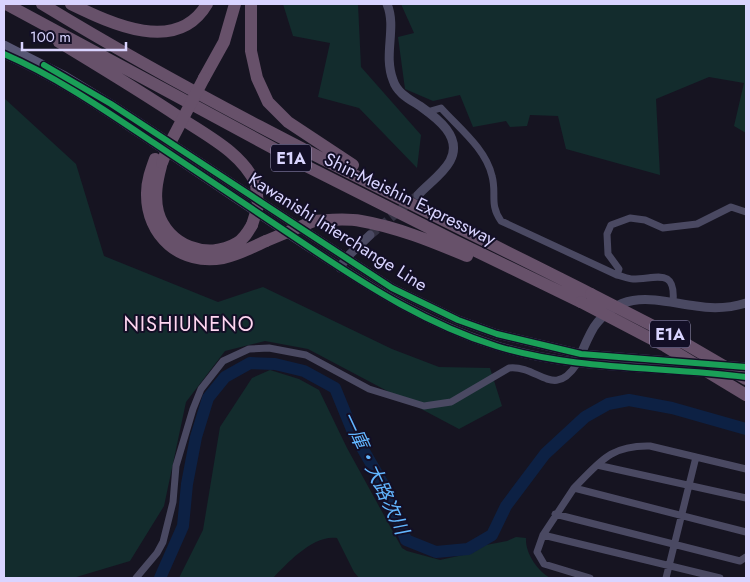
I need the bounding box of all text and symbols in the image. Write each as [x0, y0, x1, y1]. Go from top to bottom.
scale bar [22, 20, 126, 52]
text: 100 m [30, 26, 71, 48]
road number: E1A [271, 144, 311, 172]
street label: Shin-Meishin Expressway [320, 146, 500, 252]
street label: Kawanishi Interchange Line [244, 166, 432, 298]
district label: NISHIUNENO [124, 310, 254, 339]
road number: E1A [650, 320, 690, 348]
water label: 一庫・大路次川 [335, 407, 416, 541]

